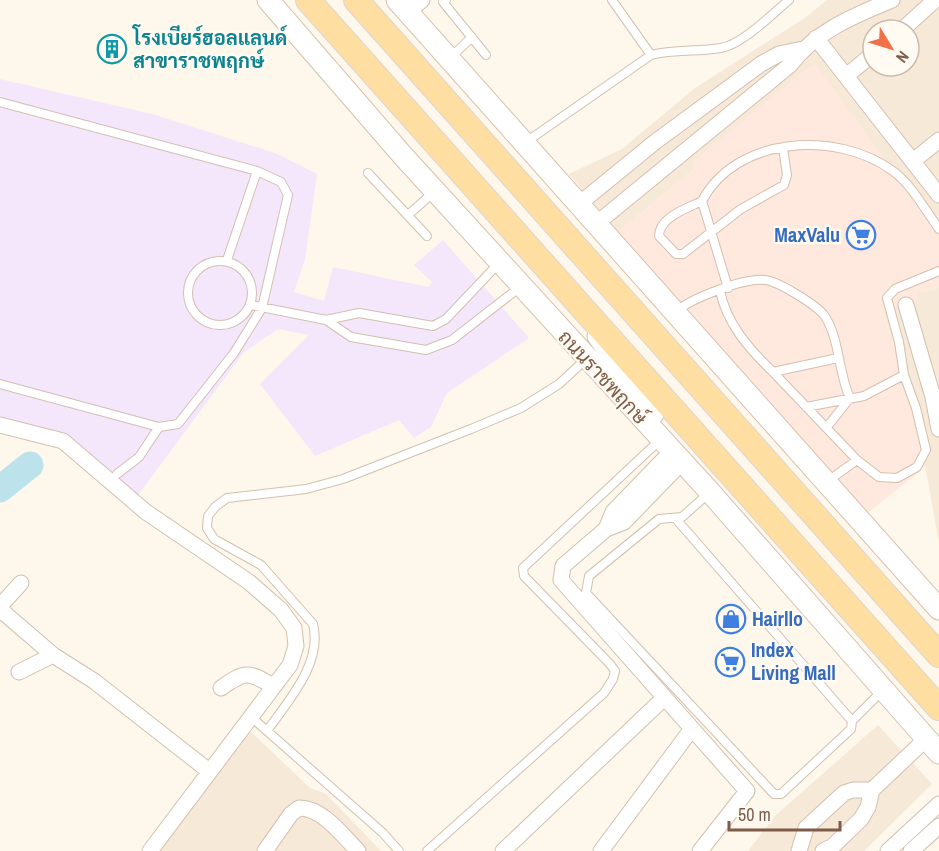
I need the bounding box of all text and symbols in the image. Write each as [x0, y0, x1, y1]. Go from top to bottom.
north arrow [861, 18, 921, 78]
place label: โรงเบียร์ฮอลแลนด์ สาขาราชพฤกษ์ [132, 24, 288, 74]
building icon: โรงเบียร์ฮอลแลนด์ สาขาราชพฤกษ์ [96, 33, 128, 65]
text: N [891, 47, 914, 68]
supermarket icon: MaxValu [845, 219, 877, 251]
place label: MaxValu [774, 221, 840, 248]
street label: ถนนราชพฤกษ์ [553, 324, 654, 430]
shop icon: Hairllo [715, 603, 747, 635]
place label: Hairllo [752, 605, 803, 632]
place label: Index Living Mall [751, 636, 836, 686]
supermarket icon: Index Living Mall [714, 646, 746, 678]
scale bar [729, 794, 840, 832]
text: 50 m [738, 802, 771, 827]

